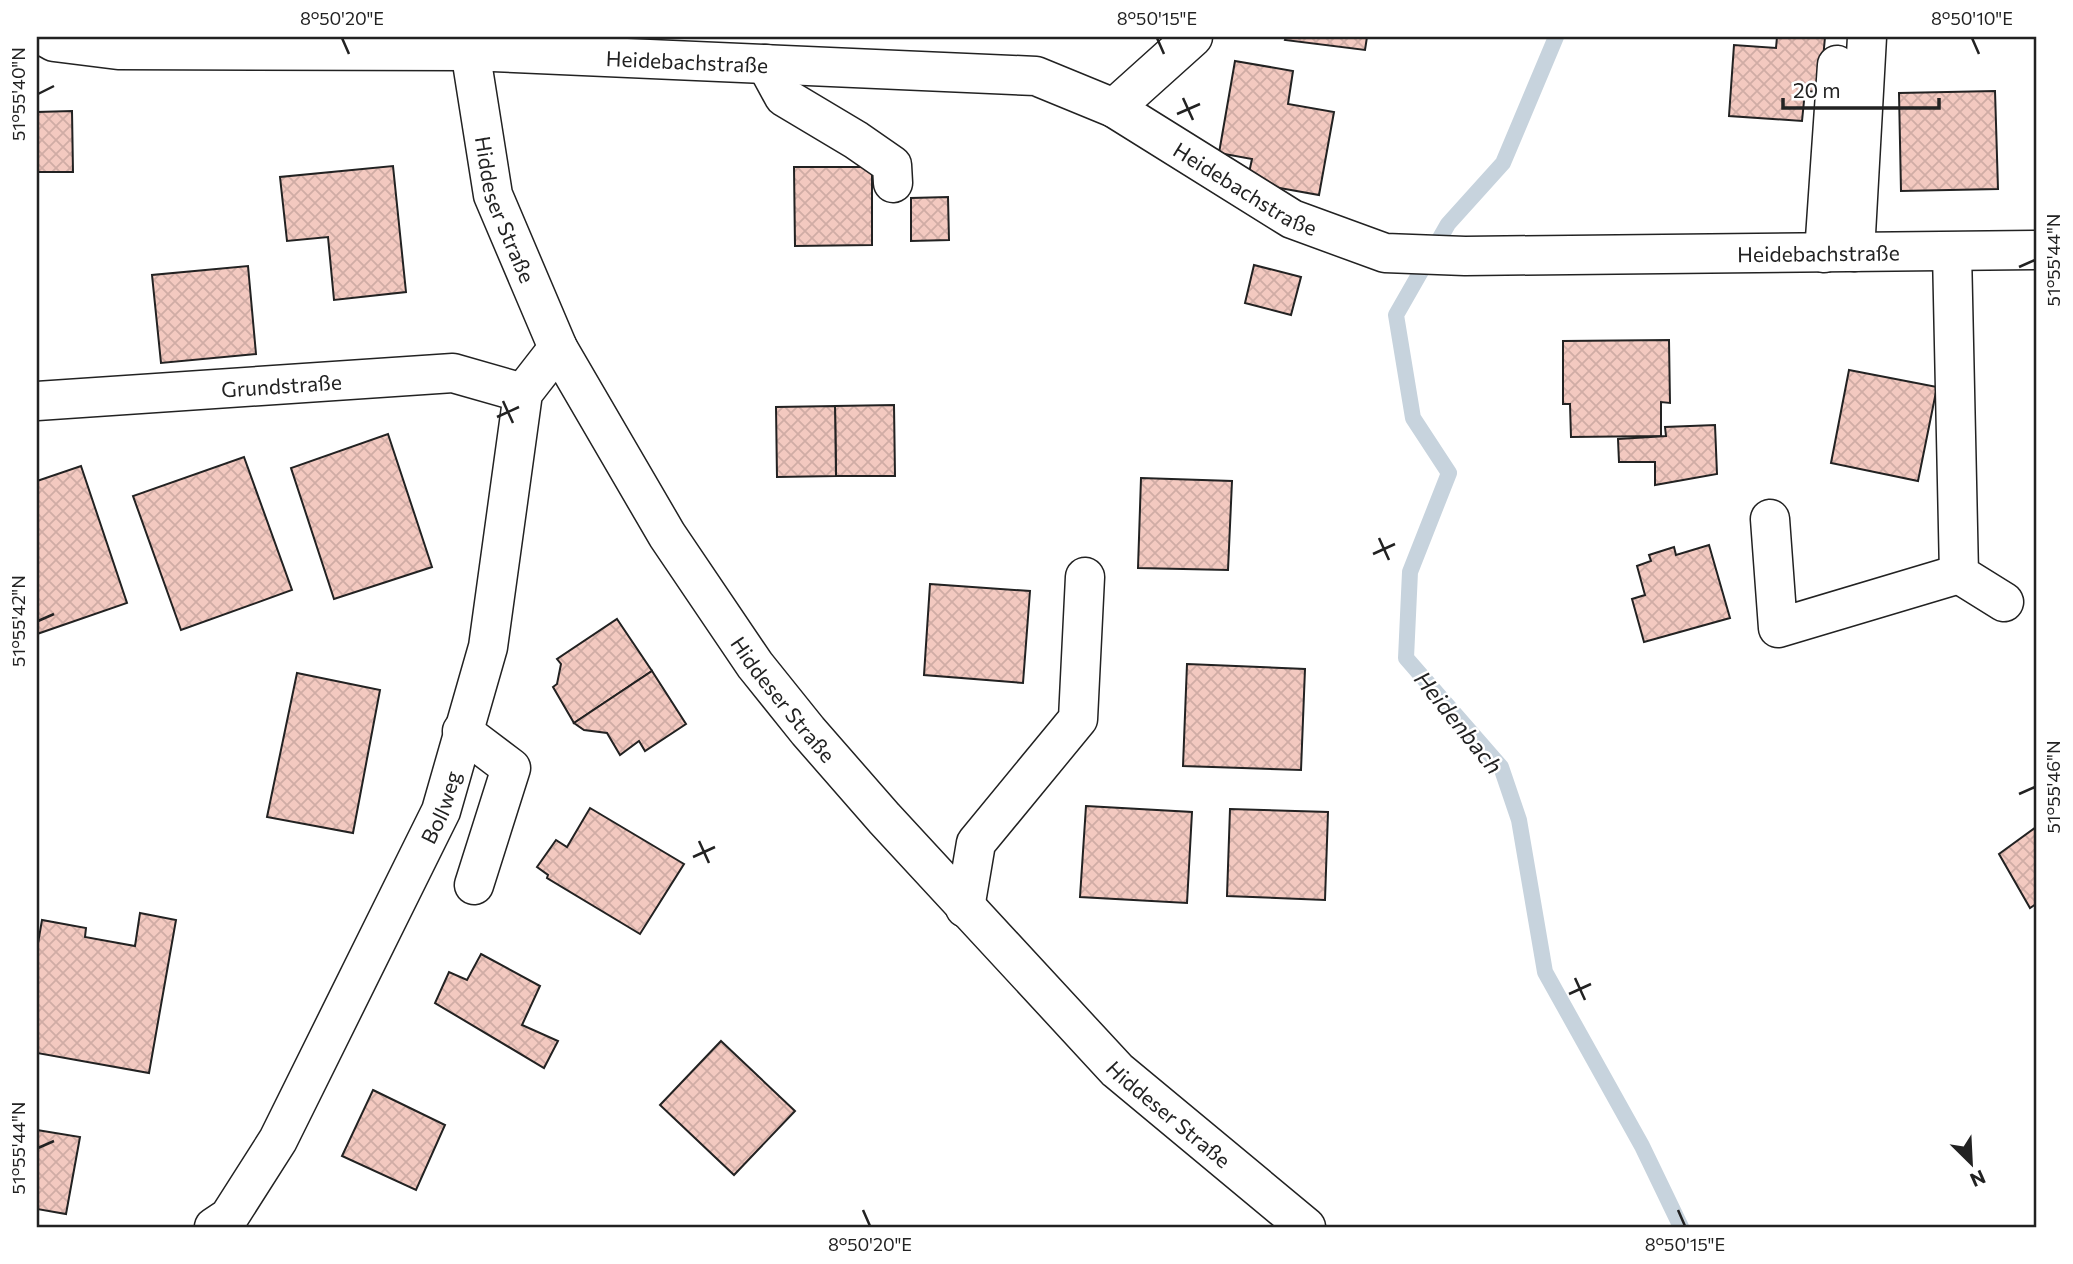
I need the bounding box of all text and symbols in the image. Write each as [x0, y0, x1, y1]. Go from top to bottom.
text: 8°50'20"E [300, 7, 384, 29]
text: 8°50'15"E [1117, 7, 1197, 29]
text: 8°50'10"E [1931, 7, 2013, 29]
street label: Heidebachstraße [605, 45, 769, 77]
text: 51°55'40"N [7, 47, 29, 141]
scale bar [1783, 66, 1938, 110]
text: 20 m [1793, 77, 1841, 102]
street label: Hiddeser Straße [471, 134, 541, 286]
street label: Heidebachstraße [1169, 136, 1320, 240]
text: 51°55'44"N [2042, 214, 2064, 306]
street label: Heidebachstraße [1737, 239, 1900, 266]
street label: Grundstraße [220, 368, 343, 401]
text: 51°55'42"N [7, 575, 29, 667]
street label: Hiddeser Straße [727, 631, 841, 767]
water label: Heidenbach [1409, 665, 1509, 779]
text: 51°55'46"N [2042, 741, 2064, 833]
street label: Bollweg [415, 768, 464, 847]
street label: Hiddeser Straße [1102, 1055, 1236, 1172]
text: 51°55'44"N [7, 1102, 29, 1194]
north arrow [1937, 1128, 2007, 1198]
text: N [1967, 1166, 1989, 1192]
text: 8°50'20"E [828, 1233, 912, 1255]
text: 8°50'15"E [1645, 1233, 1725, 1255]

